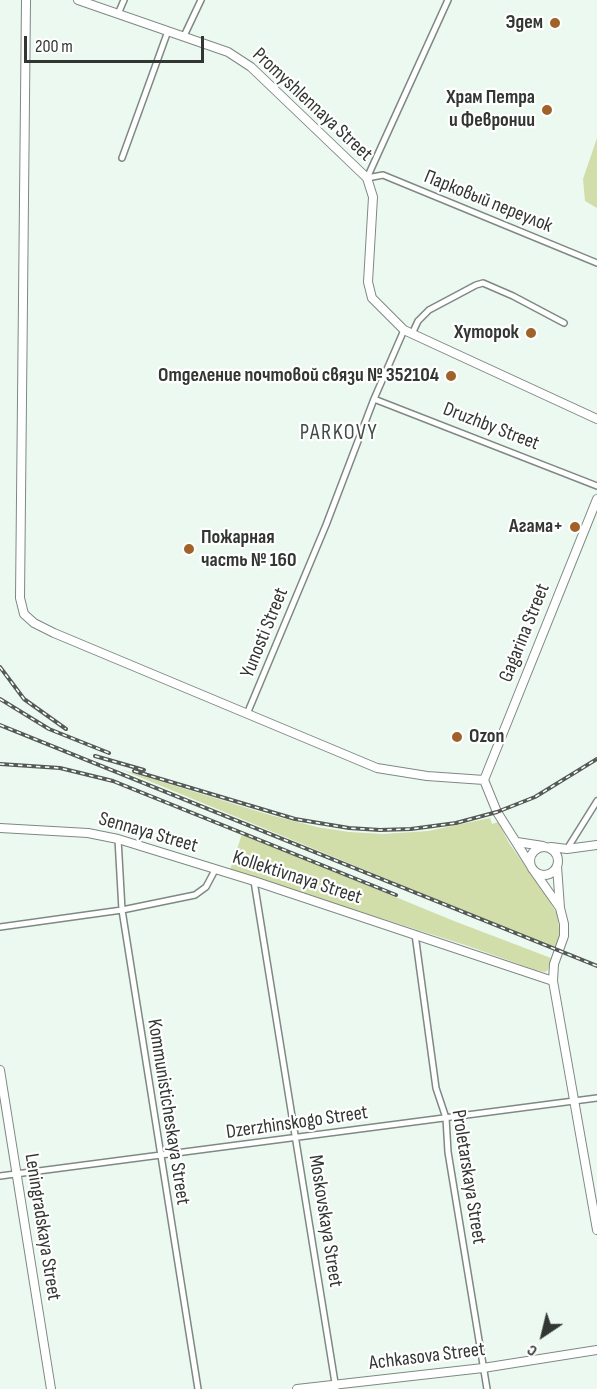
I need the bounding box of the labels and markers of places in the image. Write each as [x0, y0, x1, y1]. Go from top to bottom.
place label: Эдем [506, 11, 543, 35]
marker: Эдем [548, 16, 562, 30]
place label: Храм Петра и Февронии [446, 86, 535, 133]
marker: Храм Петра и Февронии [540, 103, 554, 117]
place label: Хуторок [454, 321, 519, 345]
marker: Хуторок [524, 326, 538, 340]
place label: Отделение почтовой связи № 352104 [158, 364, 439, 388]
marker: Отделение почтовой связи № 352104 [444, 369, 458, 383]
place label: Агама+ [509, 515, 563, 539]
marker: Агама+ [568, 520, 582, 534]
place label: Пожарная часть № 160 [201, 526, 297, 573]
marker: Пожарная часть № 160 [182, 542, 196, 556]
place label: Ozon [469, 725, 504, 749]
marker: Ozon [450, 730, 464, 744]

